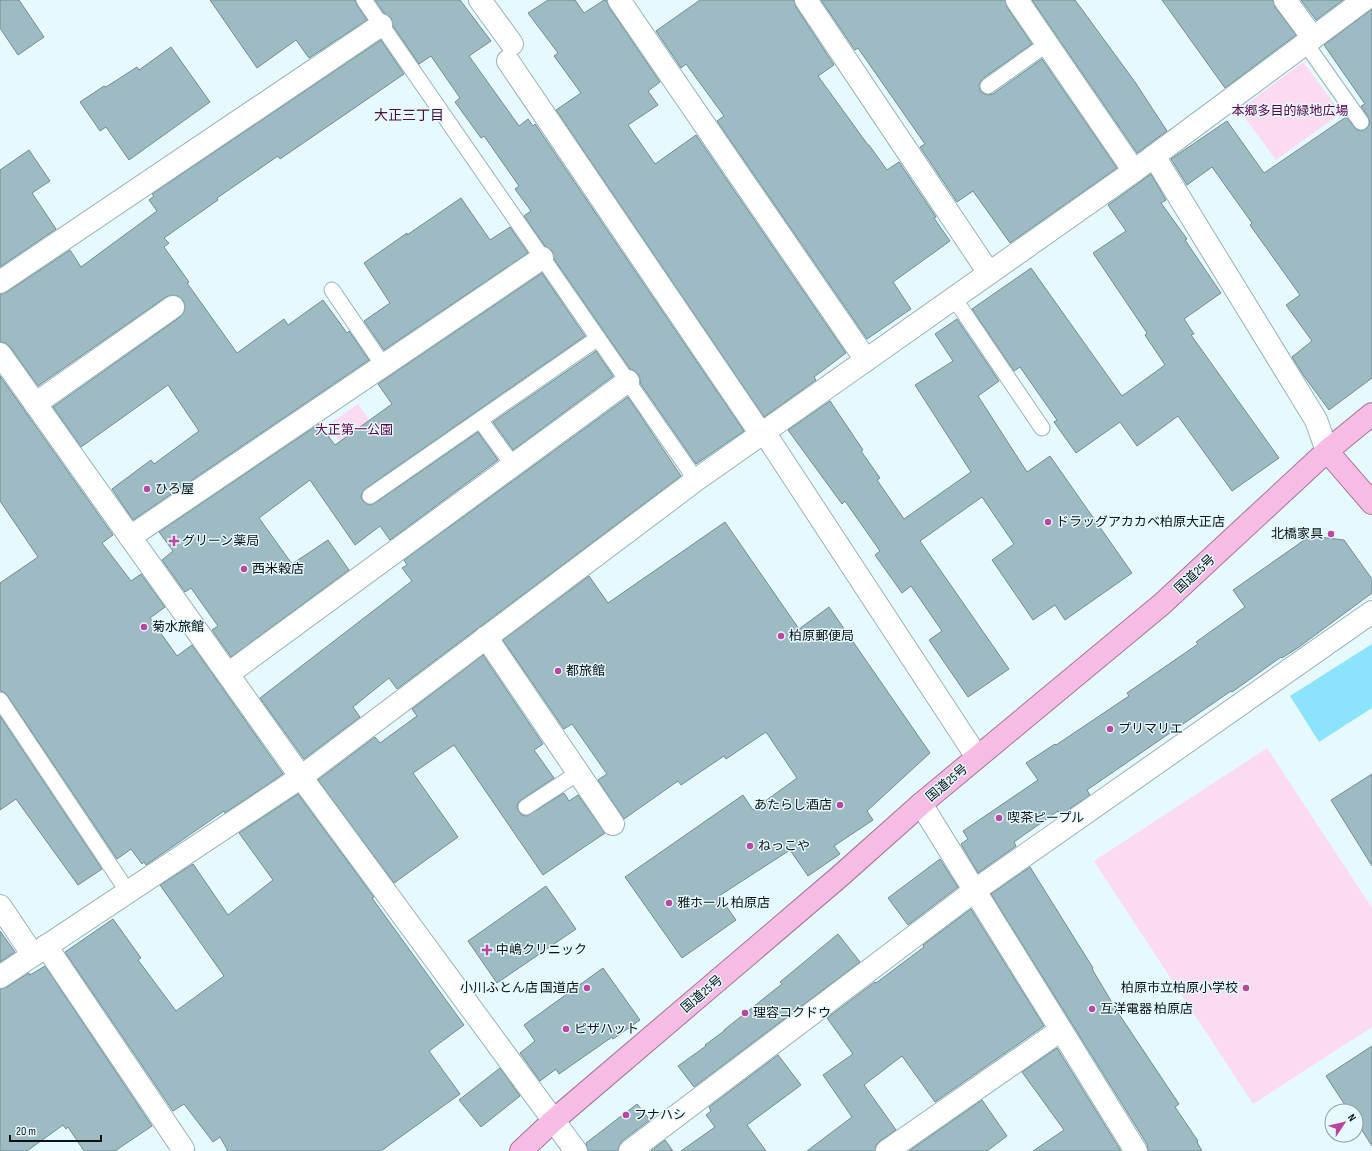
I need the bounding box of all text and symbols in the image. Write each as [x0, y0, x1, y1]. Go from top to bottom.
park label: 本郷多目的緑地広場 [1231, 103, 1349, 119]
district label: 大正三丁目 [374, 107, 444, 124]
park label: 大正第一公園 [315, 422, 393, 438]
place label: ひろ屋 [155, 481, 194, 497]
marker: ひろ屋 [142, 484, 152, 494]
place label: ドラッグアカカベ柏原大正店 [1056, 514, 1225, 530]
marker: ドラッグアカカベ柏原大正店 [1043, 517, 1053, 527]
place label: 北橋家具 [1271, 526, 1323, 542]
marker: 北橋家具 [1326, 529, 1336, 539]
place label: グリーン薬局 [182, 533, 259, 549]
marker: グリーン薬局 [169, 536, 179, 546]
street label: 国道25号 [1171, 551, 1219, 597]
place label: 西米穀店 [252, 561, 304, 577]
marker: 西米穀店 [239, 564, 249, 574]
place label: 菊水旅館 [152, 619, 204, 635]
marker: 菊水旅館 [139, 622, 149, 632]
place label: 柏原郵便局 [789, 628, 854, 644]
marker: 柏原郵便局 [776, 631, 786, 641]
place label: 都旅館 [566, 663, 605, 679]
marker: 都旅館 [553, 666, 563, 676]
place label: プリマリエ [1118, 721, 1183, 737]
marker: プリマリエ [1105, 724, 1115, 734]
street label: 国道25号 [923, 761, 971, 805]
place label: あたらし酒店 [754, 797, 832, 813]
marker: あたらし酒店 [835, 800, 845, 810]
place label: 喫茶ピープル [1007, 810, 1084, 826]
marker: 喫茶ピープル [994, 813, 1004, 823]
place label: ねっこや [758, 838, 810, 854]
marker: ねっこや [745, 841, 755, 851]
place label: 雅ホール 柏原店 [677, 895, 770, 911]
marker: 雅ホール 柏原店 [664, 898, 674, 908]
place label: 中嶋クリニック [496, 942, 587, 958]
marker: 中嶋クリニック [481, 944, 493, 956]
street label: 国道25号 [678, 972, 726, 1016]
place label: 小川ふとん店 国道店 [460, 980, 579, 996]
place label: 柏原市立柏原小学校 [1121, 980, 1238, 996]
marker: 小川ふとん店 国道店 [582, 983, 592, 993]
marker: 柏原市立柏原小学校 [1241, 983, 1251, 993]
place label: 互洋電器 柏原店 [1100, 1001, 1193, 1017]
marker: 互洋電器 柏原店 [1087, 1004, 1097, 1014]
place label: 理容コクドウ [753, 1005, 831, 1021]
marker: 理容コクドウ [740, 1008, 750, 1018]
place label: ピザハット [574, 1021, 639, 1037]
marker: ピザハット [561, 1024, 571, 1034]
north arrow [1324, 1103, 1364, 1143]
place label: フナハシ [634, 1107, 686, 1123]
marker: フナハシ [621, 1110, 631, 1120]
text: N [1345, 1111, 1359, 1124]
scale bar [10, 1117, 101, 1143]
text: 20 m [16, 1124, 36, 1139]

